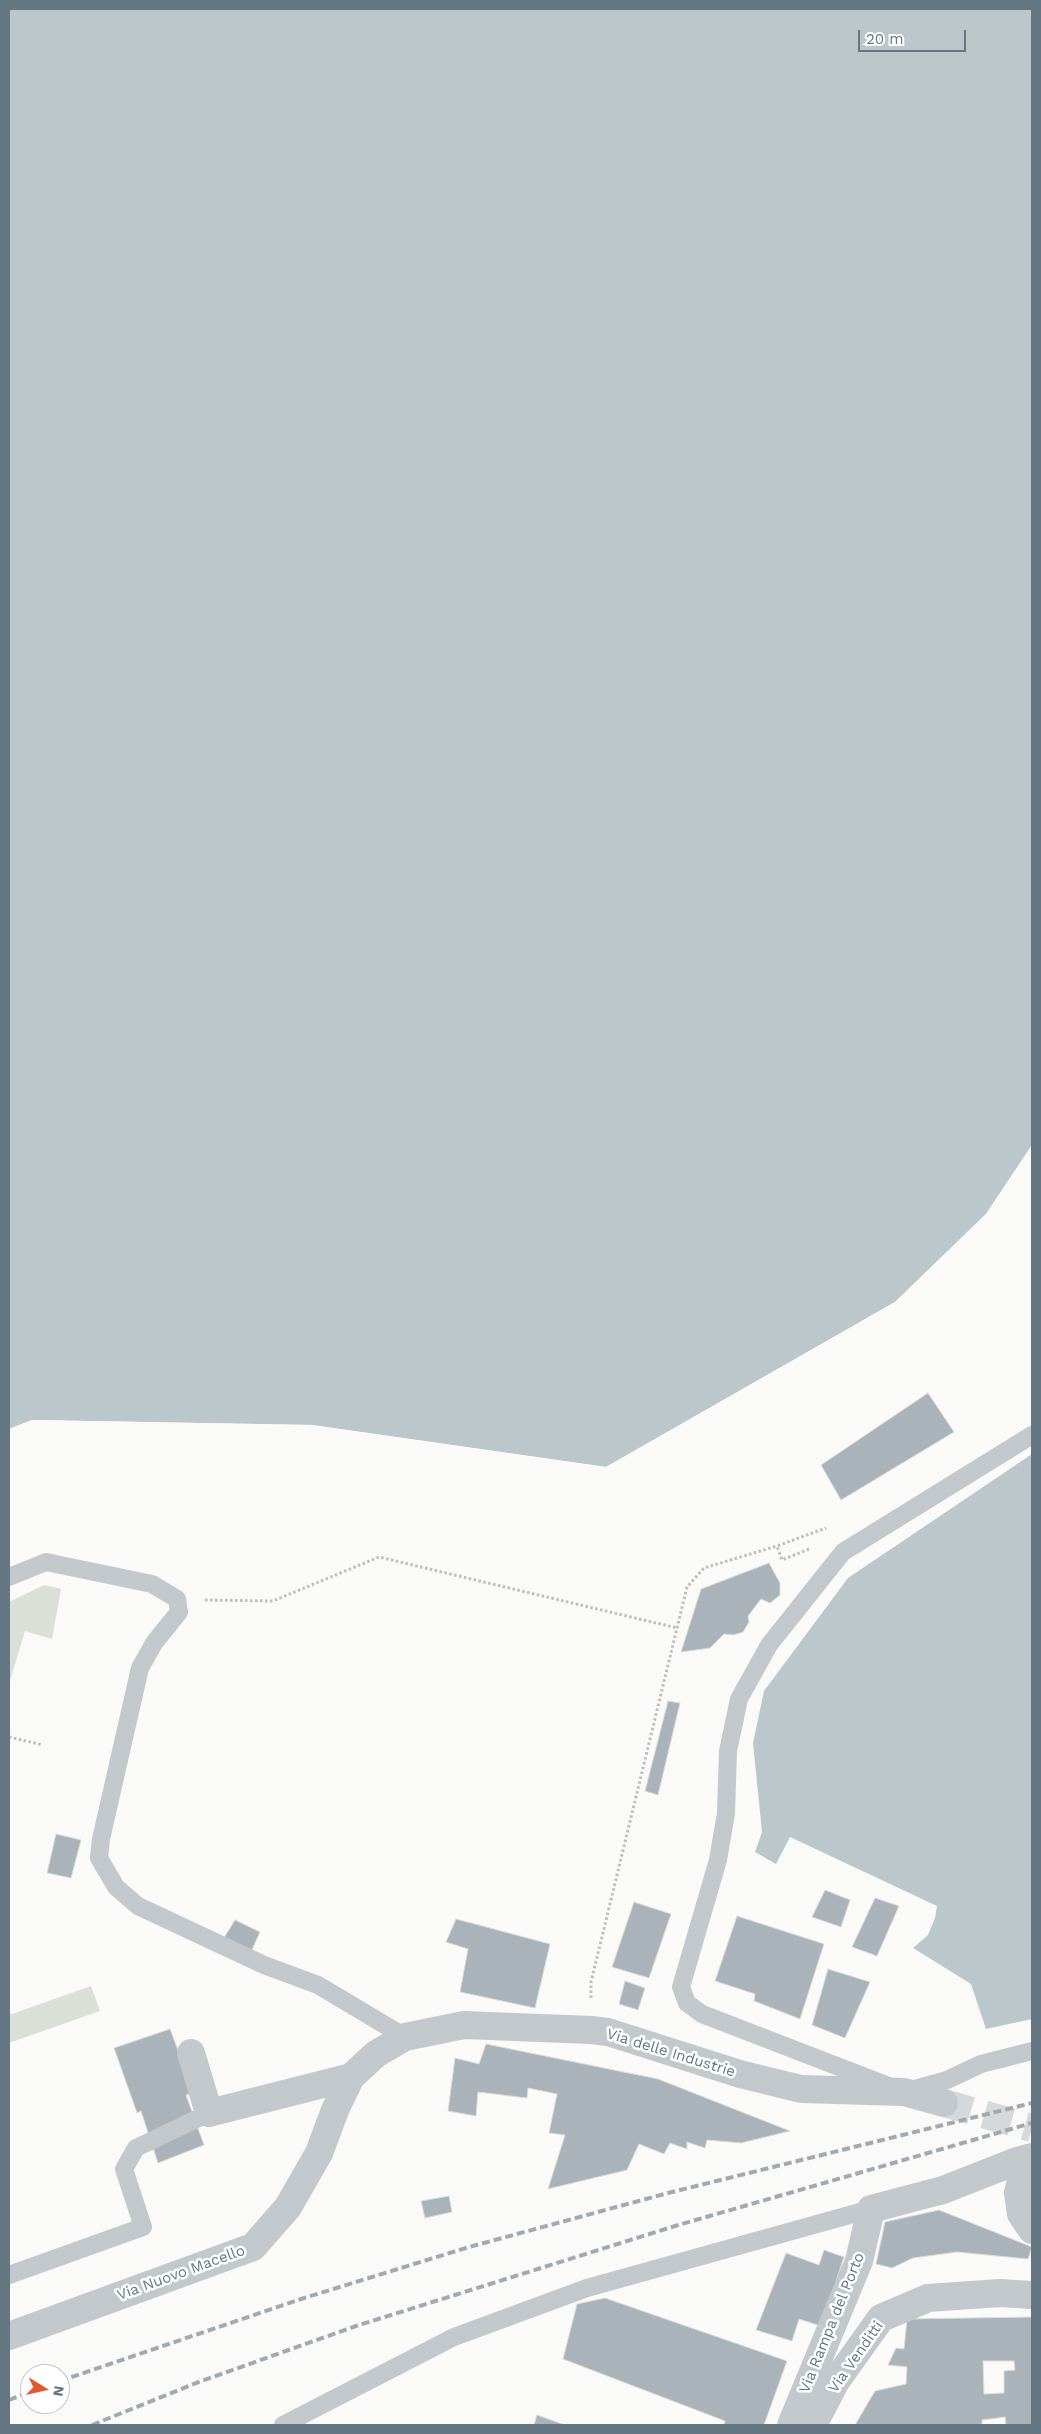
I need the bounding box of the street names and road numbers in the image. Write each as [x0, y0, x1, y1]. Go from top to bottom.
street label: Via delle Industrie [604, 2025, 738, 2081]
street label: Via Nuovo Macello [115, 2241, 247, 2305]
street label: Via Rampa del Porto [796, 2250, 868, 2396]
street label: Via Venditti [825, 2318, 887, 2396]

